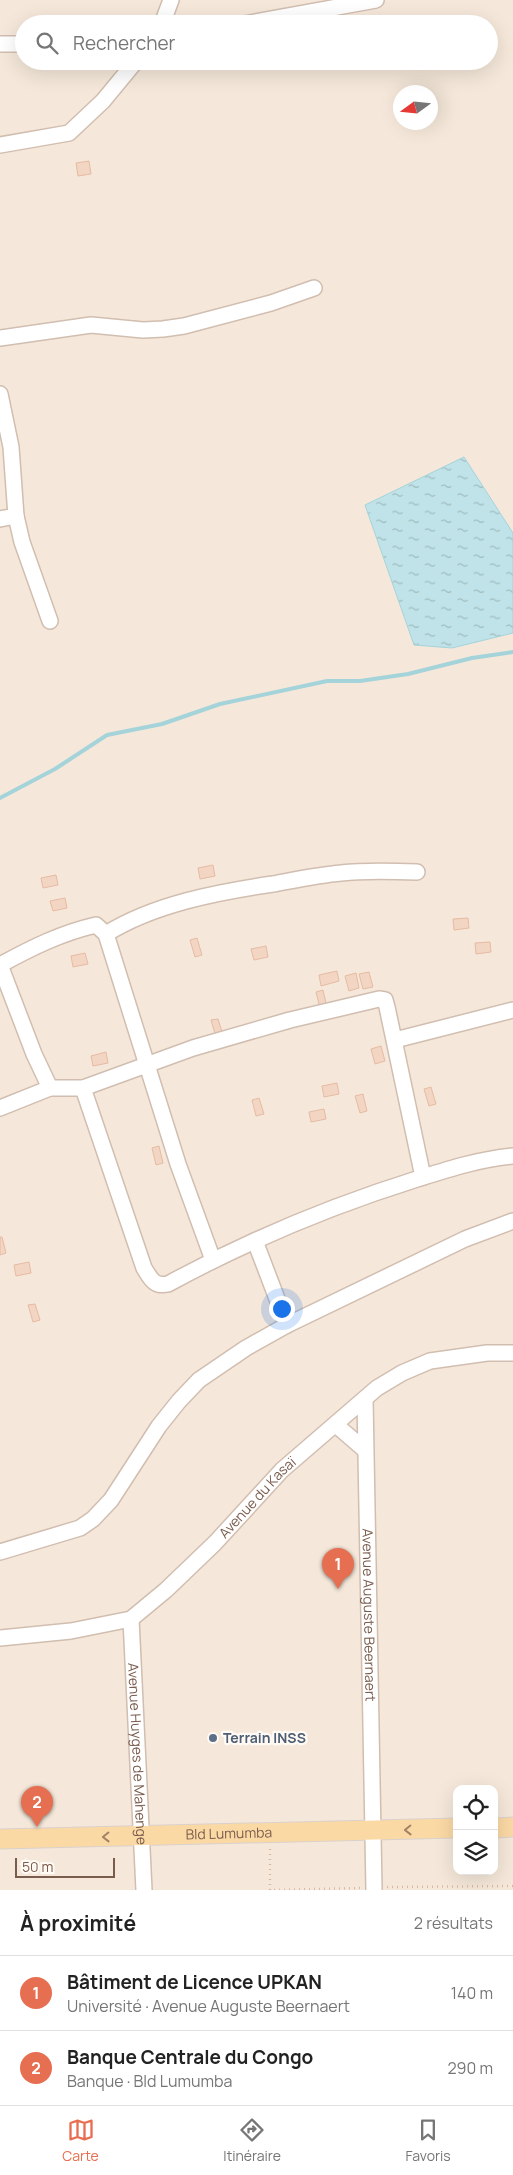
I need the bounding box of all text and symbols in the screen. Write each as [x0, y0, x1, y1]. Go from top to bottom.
search box [15, 15, 498, 70]
icon: search [33, 29, 61, 57]
text: Rechercher [73, 30, 175, 56]
north arrow [393, 85, 438, 130]
your location [269, 1296, 295, 1322]
street label: Avenue du Kasaï [214, 1452, 300, 1542]
street label: Avenue Auguste Beernaert [358, 1528, 381, 1702]
pin: 1 [322, 1548, 354, 1589]
street label: Avenue Huyges de Mahenge [124, 1662, 152, 1845]
place label: Terrain INSS [223, 1728, 306, 1747]
marker: Terrain INSS [207, 1732, 219, 1744]
map controls [453, 1785, 498, 1875]
button: locate [453, 1785, 498, 1830]
pin: 2 [21, 1786, 53, 1827]
street label: Bld Lumumba [185, 1822, 272, 1844]
one-way arrow [404, 1824, 412, 1835]
button: layers [453, 1830, 498, 1875]
one-way arrow [101, 1832, 109, 1842]
scale bar [15, 1855, 115, 1878]
text: 50 m [22, 1857, 53, 1876]
text: À proximité [20, 1909, 136, 1937]
text: 2 résultats [414, 1912, 493, 1934]
text: Bâtiment de Licence UPKAN [67, 1969, 322, 1995]
text: 1 [32, 1982, 40, 2004]
text: 140 m [451, 1982, 493, 2004]
text: Université · Avenue Auguste Beernaert [67, 1995, 350, 2017]
text: Banque Centrale du Congo [67, 2044, 313, 2070]
text: 2 [31, 2057, 41, 2079]
text: 290 m [447, 2057, 493, 2079]
text: Banque · Bld Lumumba [67, 2070, 232, 2092]
tab: Carte [62, 2116, 99, 2165]
tab: Itinéraire [223, 2116, 281, 2165]
tab: Favoris [406, 2116, 451, 2165]

